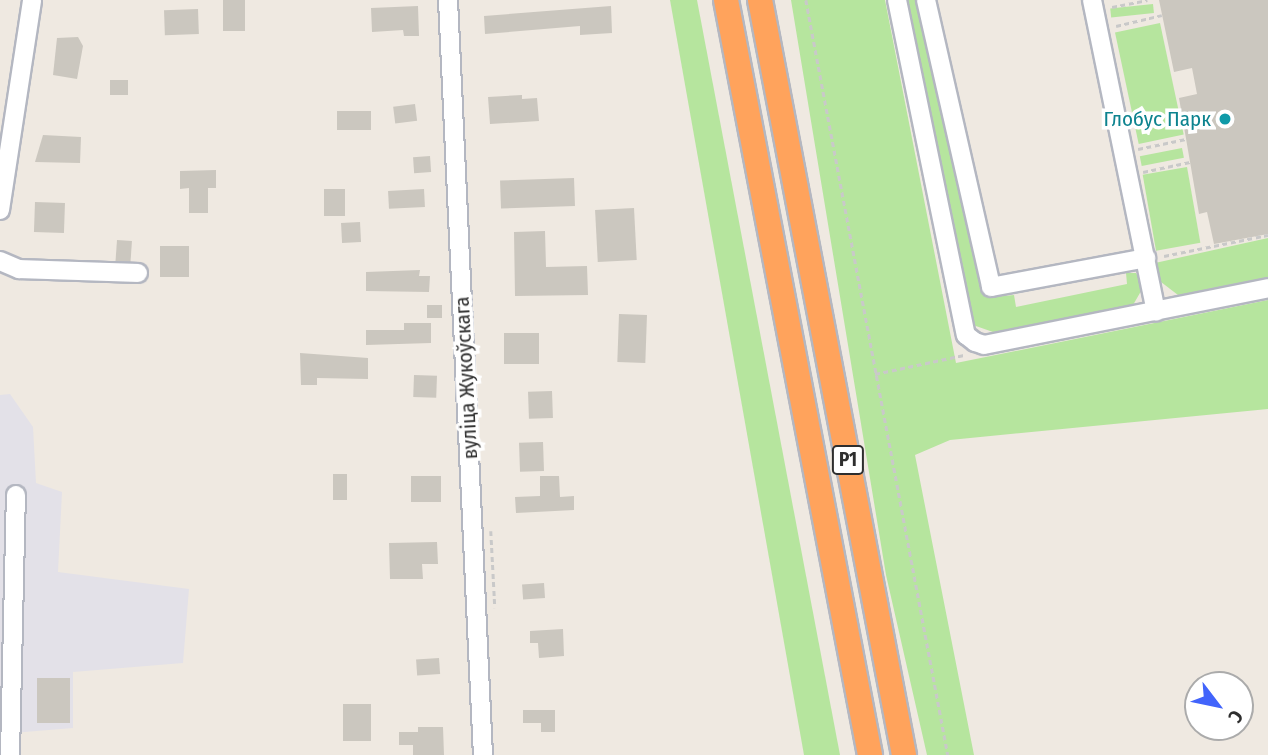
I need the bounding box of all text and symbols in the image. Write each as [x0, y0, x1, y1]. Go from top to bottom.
place label: Глобус Парк [1104, 106, 1211, 132]
marker: Глобус Парк [1217, 111, 1233, 127]
street label: вуліца Жукоўскага [449, 296, 483, 460]
road number: Р1 [830, 444, 866, 475]
north arrow [1184, 671, 1254, 741]
text: С [1223, 706, 1248, 727]

